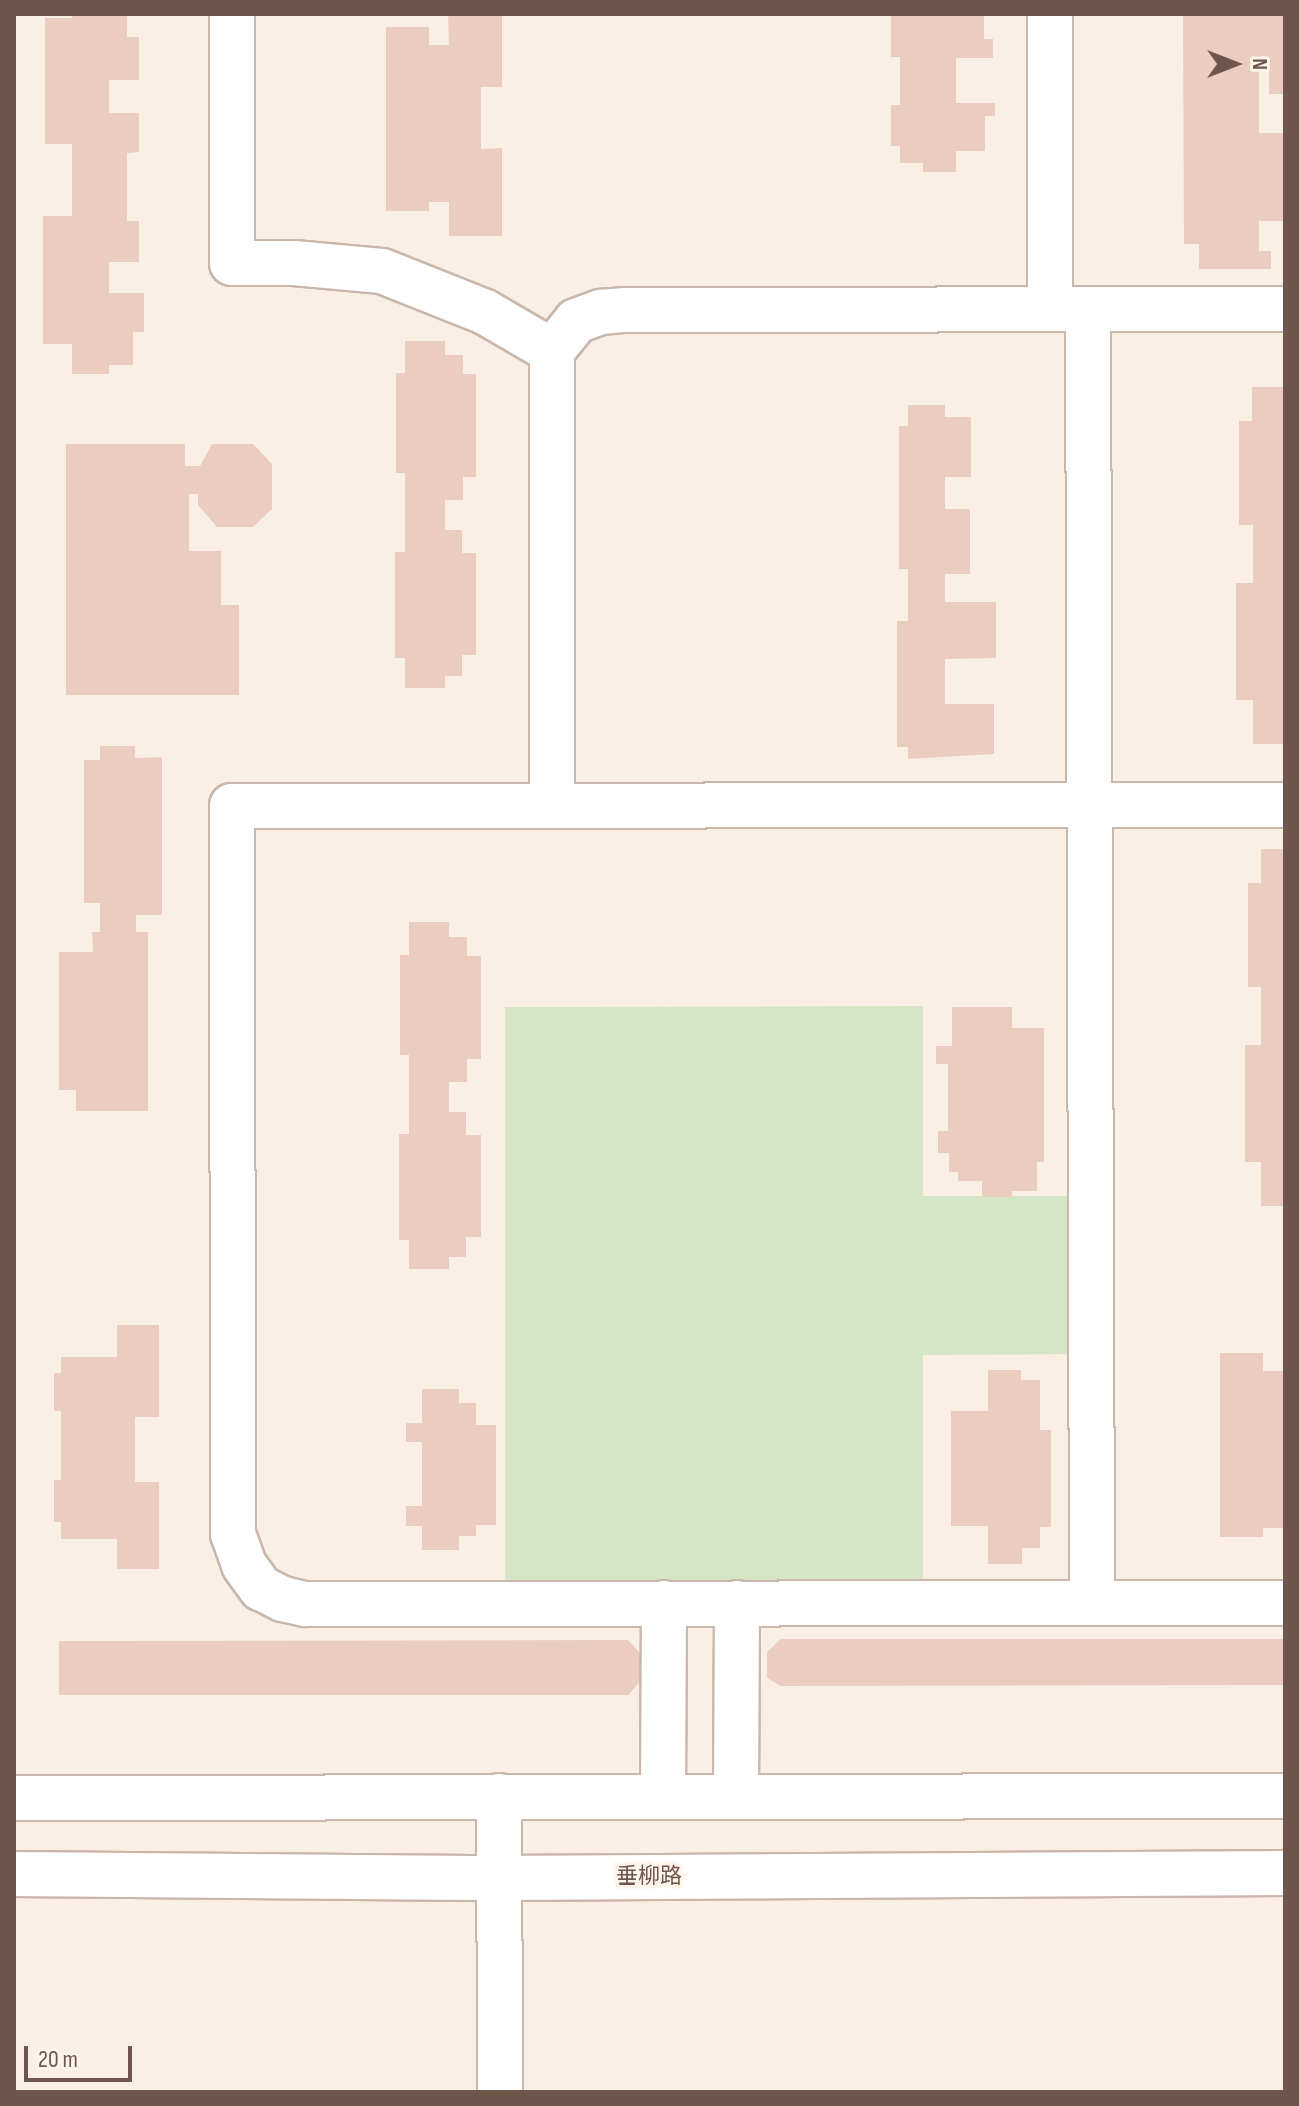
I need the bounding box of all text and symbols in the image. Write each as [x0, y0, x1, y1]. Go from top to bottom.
north arrow [1195, 24, 1275, 104]
text: N [1246, 58, 1273, 70]
street label: 垂柳路 [616, 1864, 682, 1890]
scale bar [28, 2030, 136, 2080]
text: 20 m [38, 2045, 78, 2074]

